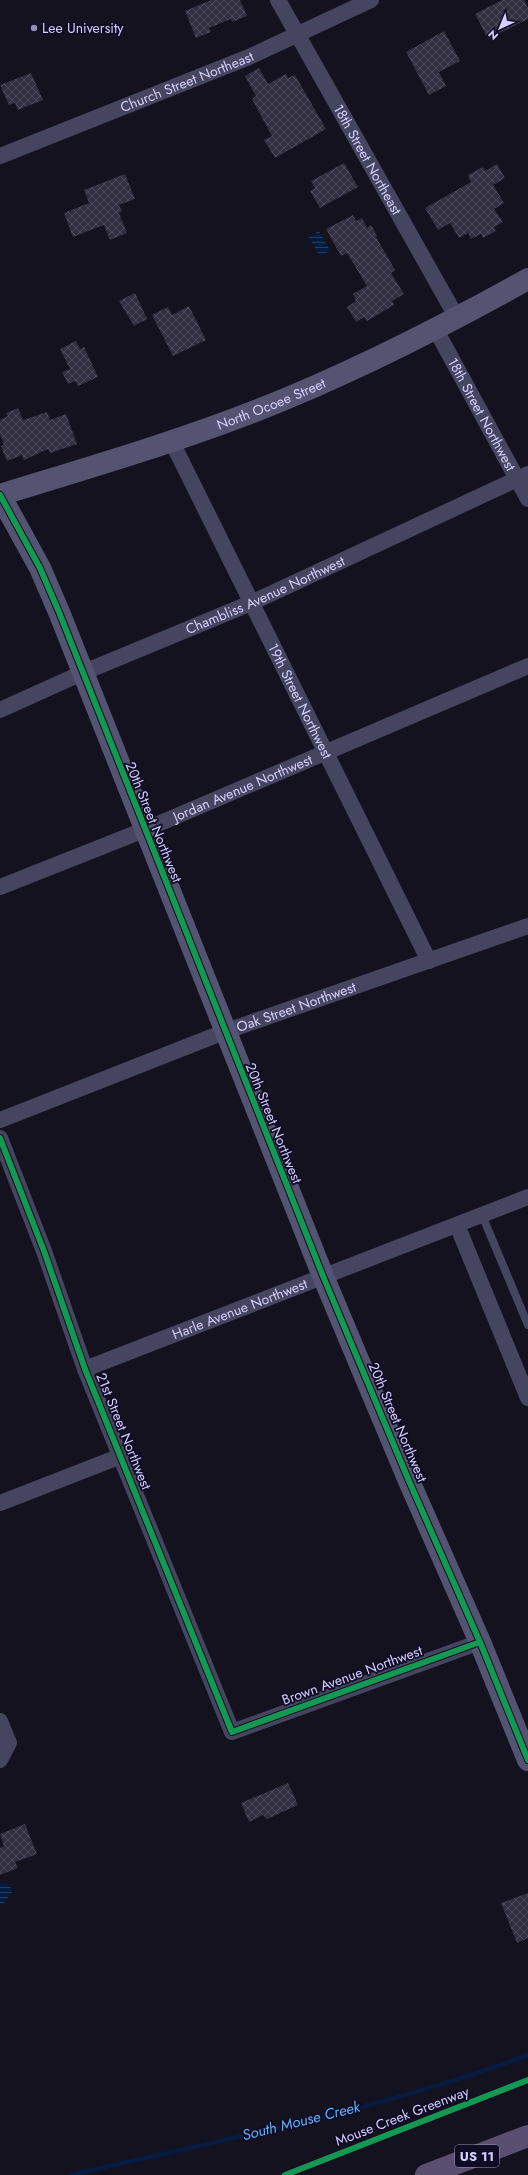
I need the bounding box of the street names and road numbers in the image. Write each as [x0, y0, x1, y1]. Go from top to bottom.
street label: Church Street Northeast [117, 46, 257, 117]
street label: 18th Street Northeast [329, 101, 407, 219]
street label: 18th Street Northwest [443, 354, 521, 475]
street label: North Ocoee Street [214, 373, 329, 435]
street label: Chambliss Avenue Northwest [182, 550, 349, 639]
street label: 19th Street Northwest [263, 640, 338, 763]
street label: Jordan Avenue Northwest [168, 749, 316, 827]
street label: 20th Street Northwest [121, 759, 188, 886]
street label: Oak Street Northwest [234, 977, 359, 1037]
street label: 20th Street Northwest [241, 1060, 308, 1187]
street label: Harle Avenue Northwest [169, 1273, 311, 1344]
street label: 20th Street Northwest [364, 1359, 433, 1486]
street label: 21st Street Northwest [91, 1370, 157, 1493]
street label: Brown Avenue Northwest [279, 1640, 426, 1710]
street label: Mouse Creek Greenway [332, 2081, 473, 2151]
road number: US 11 [455, 2145, 499, 2167]

